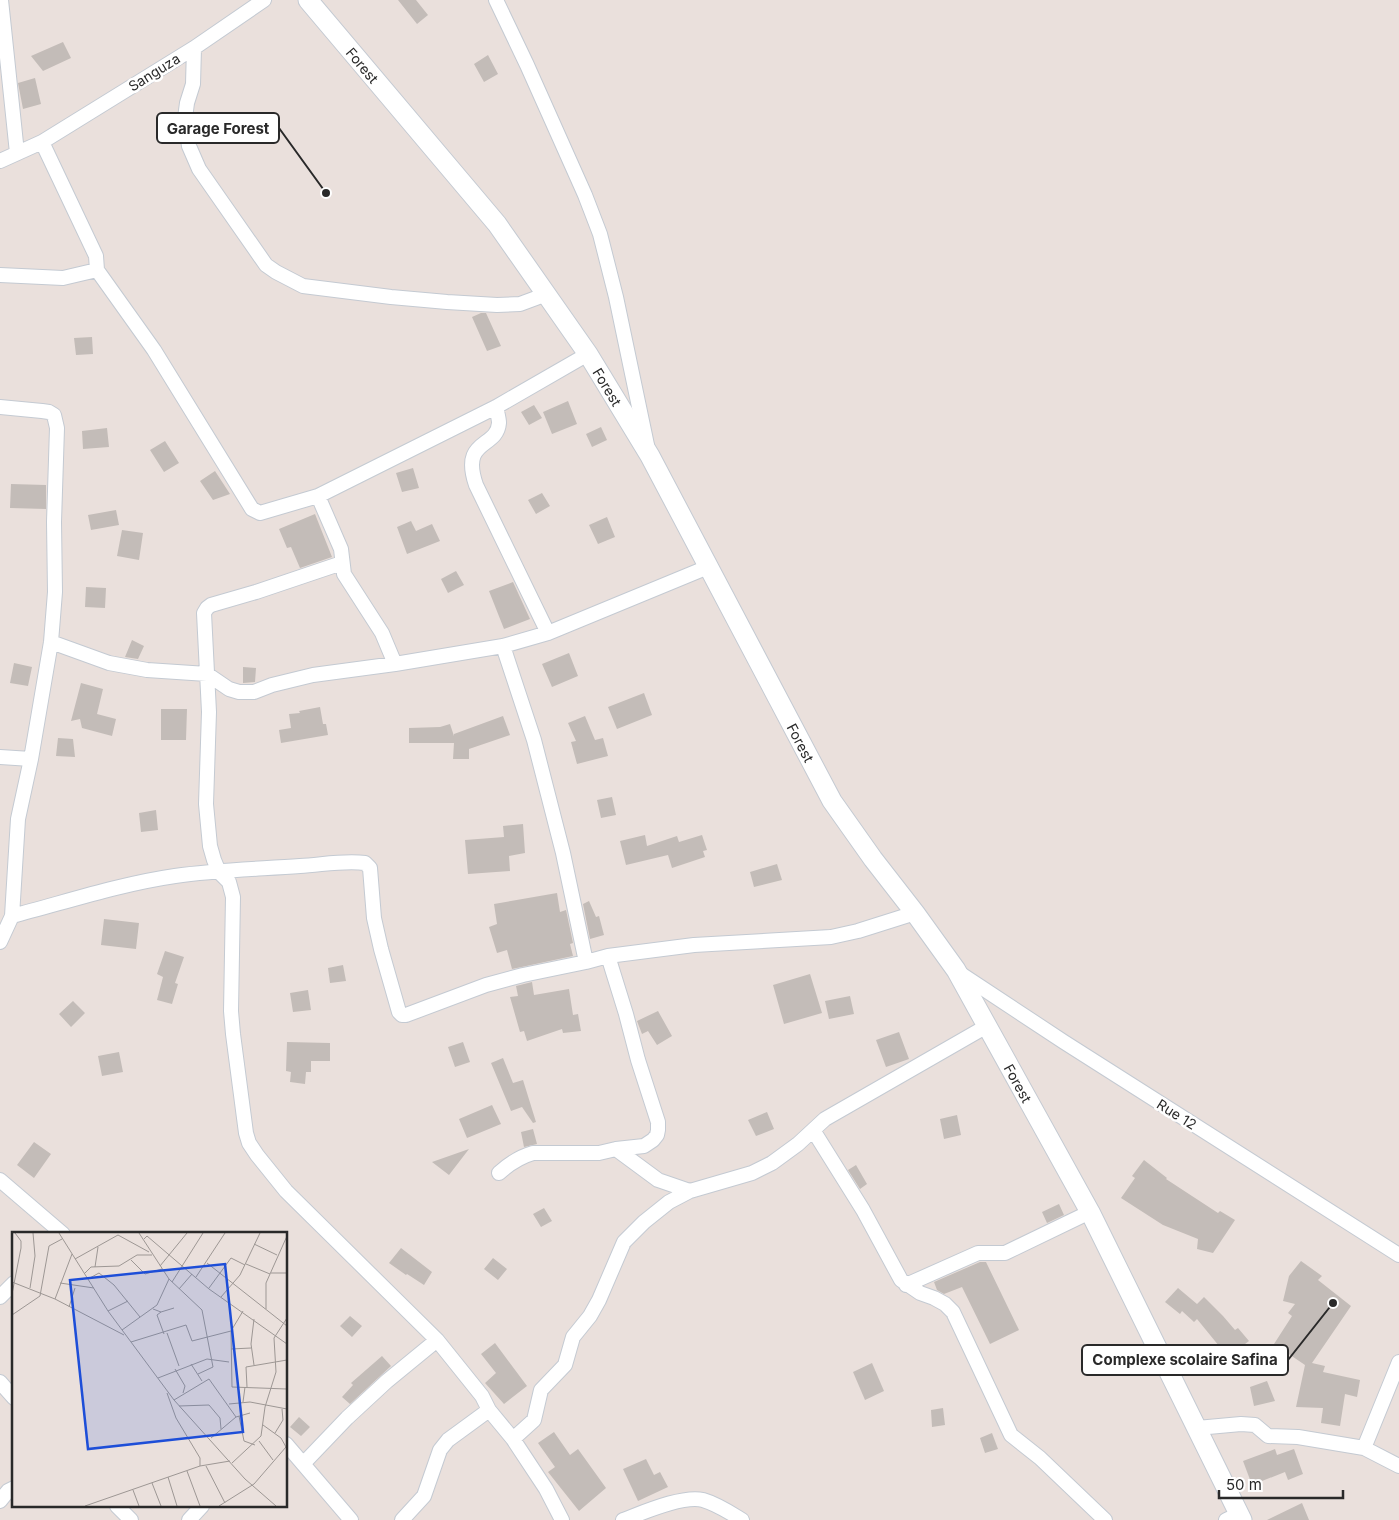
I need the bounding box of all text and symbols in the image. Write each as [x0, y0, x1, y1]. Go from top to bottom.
street label: Forest [343, 44, 383, 87]
street label: Sanguza [125, 50, 183, 94]
callout: Garage Forest [157, 113, 279, 143]
text: Garage Forest [167, 119, 270, 138]
street label: Forest [590, 365, 626, 409]
street label: Forest [784, 720, 818, 765]
street label: Forest [1001, 1061, 1036, 1106]
street label: Rue 12 [1154, 1095, 1200, 1133]
inset map [12, 1232, 288, 1508]
callout: Complexe scolaire Safina [1082, 1345, 1288, 1375]
text: Complexe scolaire Safina [1092, 1350, 1278, 1369]
scale bar [1219, 1468, 1343, 1500]
text: 50 m [1226, 1475, 1262, 1494]

